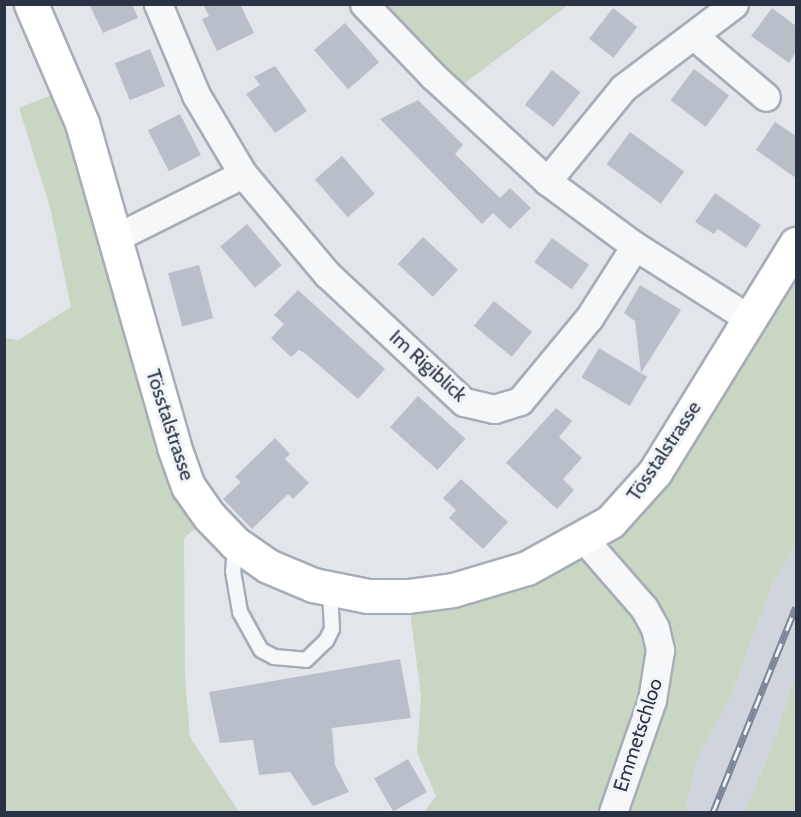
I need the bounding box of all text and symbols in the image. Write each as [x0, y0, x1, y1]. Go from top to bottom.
street label: Im Rigiblick [384, 325, 472, 407]
street label: Tösstalstrasse [141, 366, 199, 484]
street label: Tösstalstrasse [622, 396, 706, 506]
street label: Emmetschloo [608, 675, 668, 795]

